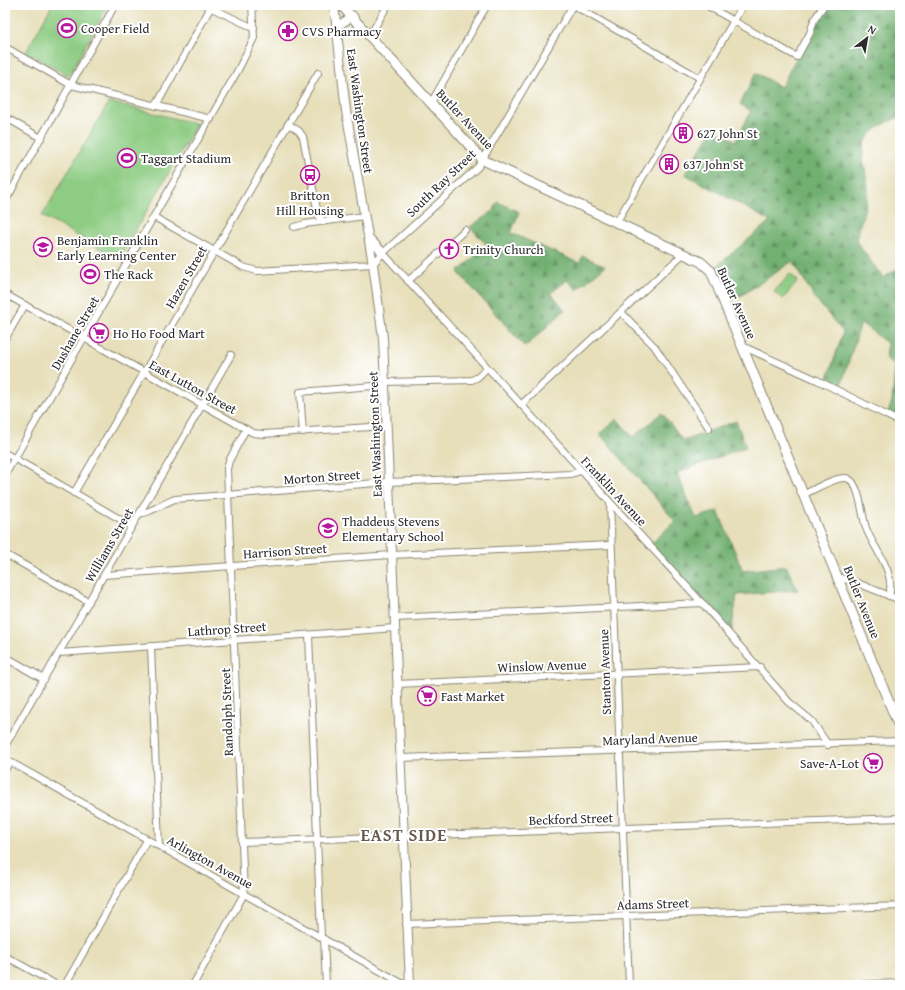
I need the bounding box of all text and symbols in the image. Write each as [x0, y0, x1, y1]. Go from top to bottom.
sports icon: Cooper Field [56, 17, 78, 39]
north arrow [847, 18, 887, 58]
place label: Cooper Field [81, 19, 149, 38]
pharmacy icon: CVS Pharmacy [277, 20, 299, 42]
text: N [865, 21, 880, 39]
place label: CVS Pharmacy [302, 22, 382, 41]
street label: East Washington Street [342, 47, 378, 175]
street label: Butler Avenue [432, 84, 498, 154]
building icon: 627 John St [672, 122, 694, 144]
place label: 627 John St [697, 124, 758, 143]
street label: South Ray Street [402, 144, 480, 221]
sports icon: Taggart Stadium [116, 147, 138, 169]
place label: Taggart Stadium [141, 149, 232, 168]
building icon: 637 John St [658, 153, 680, 175]
place label: 637 John St [683, 155, 744, 174]
bus stop icon: Britton Hill Housing [299, 164, 321, 186]
place label: Britton Hill Housing [276, 186, 344, 220]
place label: Benjamin Franklin Early Learning Center [57, 231, 177, 265]
school or university icon: Benjamin Franklin Early Learning Center [32, 236, 54, 258]
church icon: Trinity Church [438, 238, 460, 260]
place label: Trinity Church [463, 240, 544, 259]
street label: Hazen Street [160, 242, 212, 312]
sports icon: The Rack [79, 263, 101, 285]
street label: Butler Avenue [713, 264, 761, 342]
place label: The Rack [104, 265, 154, 284]
street label: Dushane Street [46, 292, 104, 374]
supermarket icon: Ho Ho Food Mart [88, 322, 110, 344]
place label: Ho Ho Food Mart [113, 324, 205, 343]
street label: East Lutton Street [146, 355, 241, 419]
street label: East Washington Street [363, 370, 387, 497]
street label: Franklin Avenue [577, 452, 651, 530]
street label: Morton Street [283, 465, 361, 489]
street label: Williams Street [80, 504, 138, 586]
place label: Thaddeus Stevens Elementary School [342, 512, 444, 546]
school or university icon: Thaddeus Stevens Elementary School [317, 517, 339, 539]
street label: Harrison Street [242, 539, 328, 563]
street label: Butler Avenue [839, 563, 885, 641]
street label: Lathrop Street [187, 617, 267, 641]
street label: Stanton Avenue [594, 629, 616, 715]
street label: Winslow Avenue [497, 655, 587, 677]
street label: Randolph Street [216, 667, 238, 756]
supermarket icon: Fast Market [416, 685, 438, 707]
place label: Fast Market [441, 687, 505, 706]
street label: Maryland Avenue [602, 728, 698, 750]
supermarket icon: Save-A-Lot [862, 752, 884, 774]
place label: Save-A-Lot [800, 754, 859, 773]
street label: Beckford Street [529, 808, 614, 830]
district label: EAST SIDE [361, 822, 447, 847]
street label: Arlington Avenue [164, 831, 256, 893]
street label: Adams Street [616, 893, 690, 915]

